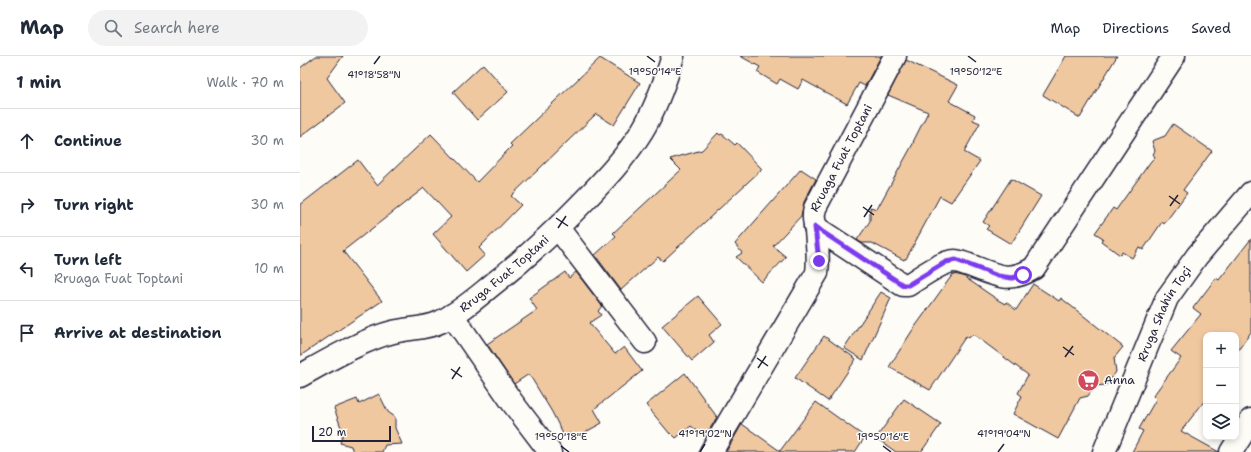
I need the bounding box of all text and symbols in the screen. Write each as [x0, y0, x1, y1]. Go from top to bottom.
search box [88, 10, 368, 46]
text: Map [20, 15, 64, 40]
icon: search [102, 17, 124, 39]
text: Search here [134, 18, 220, 38]
text: Map [1051, 19, 1081, 37]
text: Directions [1103, 19, 1169, 37]
text: Saved [1191, 19, 1231, 37]
text: 19°50'14"E [629, 65, 681, 78]
text: 19°50'12"E [950, 65, 1002, 78]
text: 41°18'58"N [347, 68, 401, 81]
text: 1 min [16, 71, 61, 93]
text: Walk · 70 m [207, 74, 284, 91]
street label: Rruaga Fuat Toptani [806, 101, 876, 214]
icon: ahead [16, 130, 38, 152]
text: Continue [54, 131, 122, 151]
text: 30 m [250, 132, 284, 149]
icon: right [16, 194, 38, 216]
text: Turn right [54, 195, 134, 215]
text: 30 m [250, 196, 284, 213]
street label: Rruga Fuat Toptani [456, 232, 552, 316]
text: Turn left [54, 250, 122, 270]
route end [810, 252, 828, 270]
icon: left [16, 258, 38, 280]
text: 10 m [254, 260, 284, 277]
street label: Rruga Shahin Toçi [1134, 263, 1195, 364]
route start [1014, 266, 1032, 284]
text: Rruaga Fuat Toptani [54, 270, 183, 287]
icon: arrive [16, 322, 38, 344]
text: Arrive at destination [54, 323, 222, 343]
map controls [1203, 332, 1239, 440]
button: + [1203, 332, 1239, 368]
supermarket icon: Anna [1075, 367, 1101, 393]
button: − [1203, 368, 1239, 404]
place label: Anna [1104, 372, 1135, 388]
button: layers [1203, 404, 1239, 440]
scale bar [312, 424, 391, 443]
text: 20 m [318, 425, 346, 440]
text: 41°19'02"N [678, 427, 732, 440]
text: 41°19'04"N [977, 427, 1031, 440]
text: 19°50'18"E [535, 430, 587, 443]
text: 19°50'16"E [857, 430, 909, 443]

